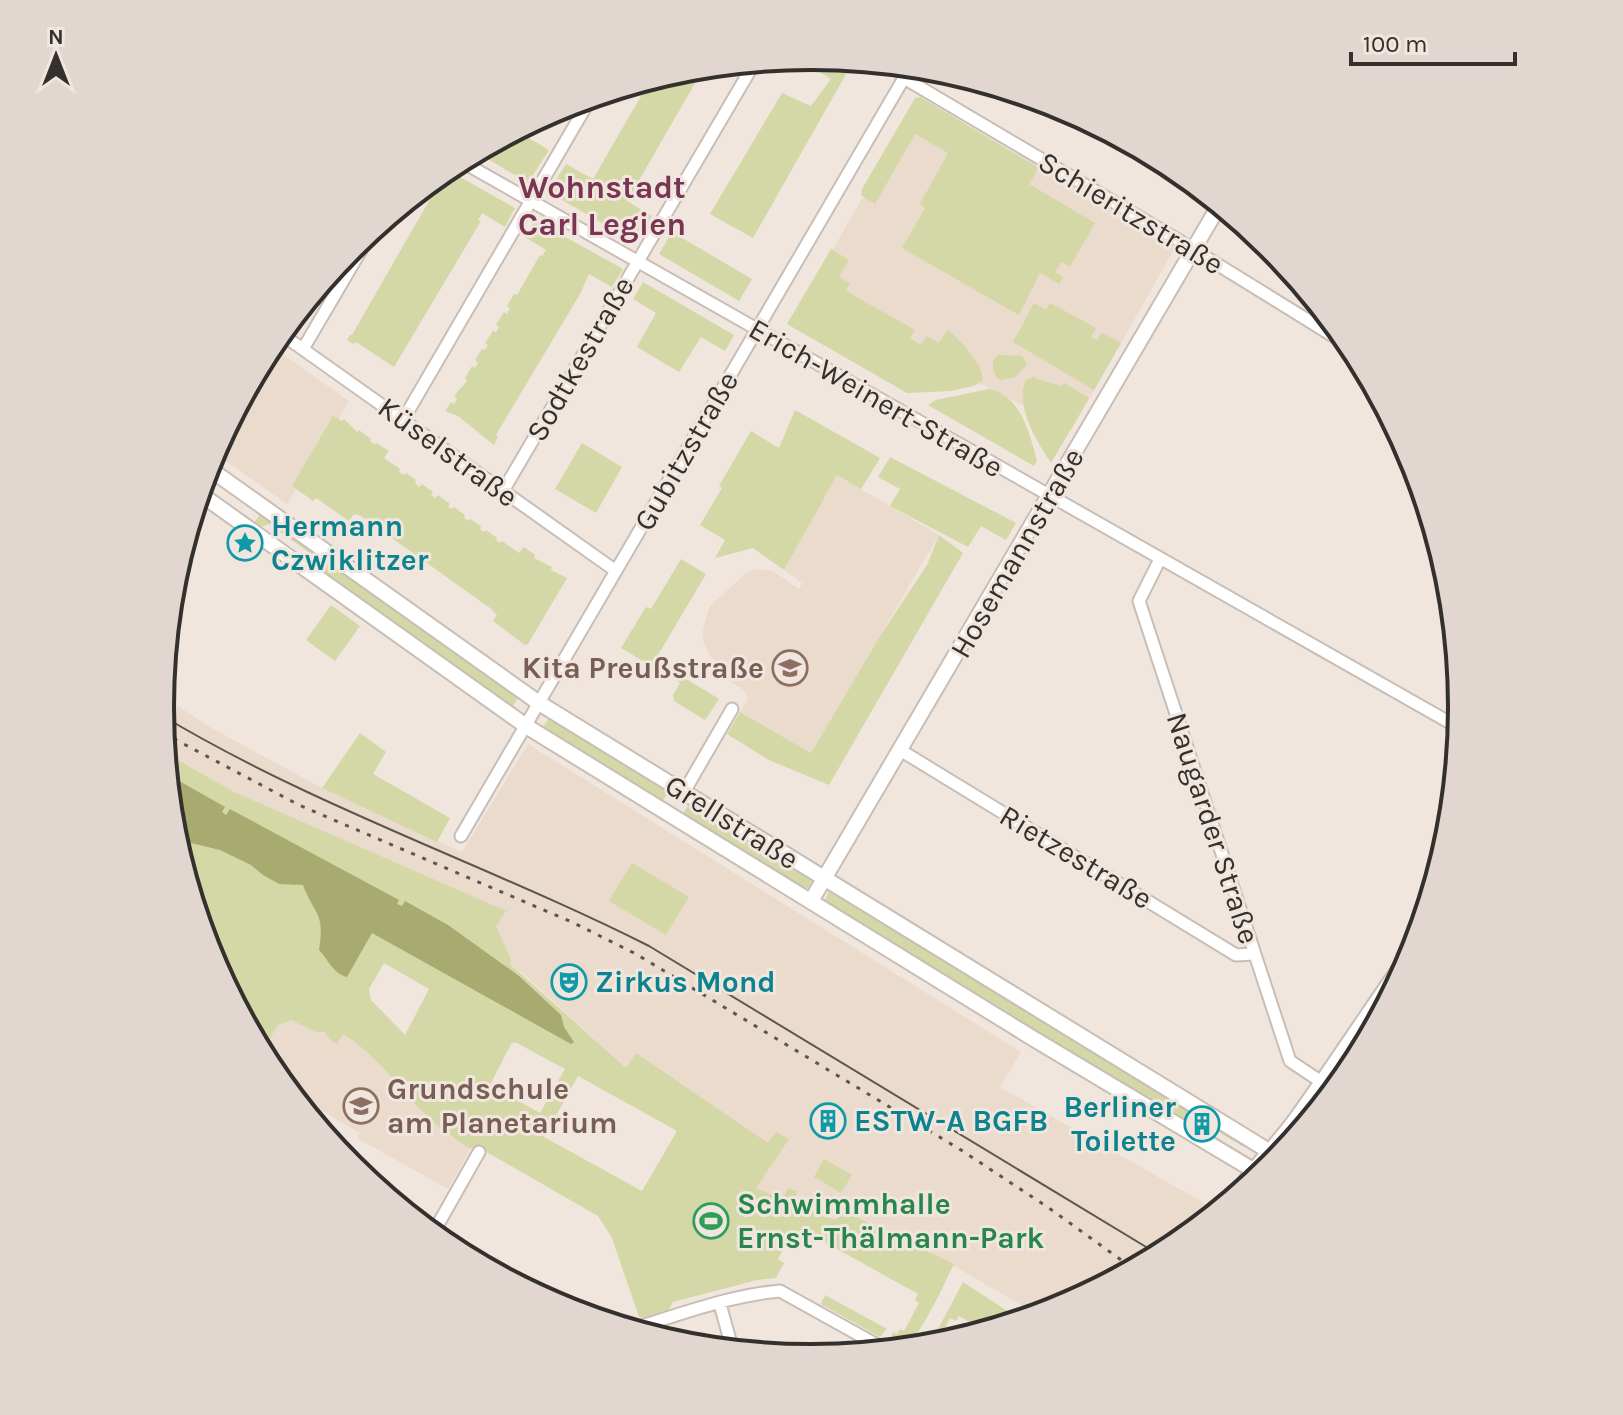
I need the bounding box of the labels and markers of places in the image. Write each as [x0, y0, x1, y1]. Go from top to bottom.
place label: Hermann Czwiklitzer [271, 508, 429, 578]
place icon: Hermann Czwiklitzer [226, 524, 264, 562]
school or university icon: Kita Preußstraße [771, 649, 809, 687]
place label: Kita Preußstraße [522, 650, 764, 686]
theatre icon: Zirkus Mond [550, 963, 588, 1001]
place label: Zirkus Mond [595, 964, 776, 1000]
place label: Grundschule am Planetarium [387, 1071, 618, 1141]
school or university icon: Grundschule am Planetarium [342, 1087, 380, 1125]
place label: Berliner Toilette [1064, 1089, 1176, 1159]
building icon: ESTW-A BGFB [809, 1102, 847, 1140]
place label: ESTW-A BGFB [854, 1103, 1048, 1139]
building icon: Berliner Toilette [1183, 1105, 1221, 1143]
place label: Schwimmhalle Ernst-Thälmann-Park [737, 1186, 1045, 1256]
sports icon: Schwimmhalle Ernst-Thälmann-Park [692, 1202, 730, 1240]

